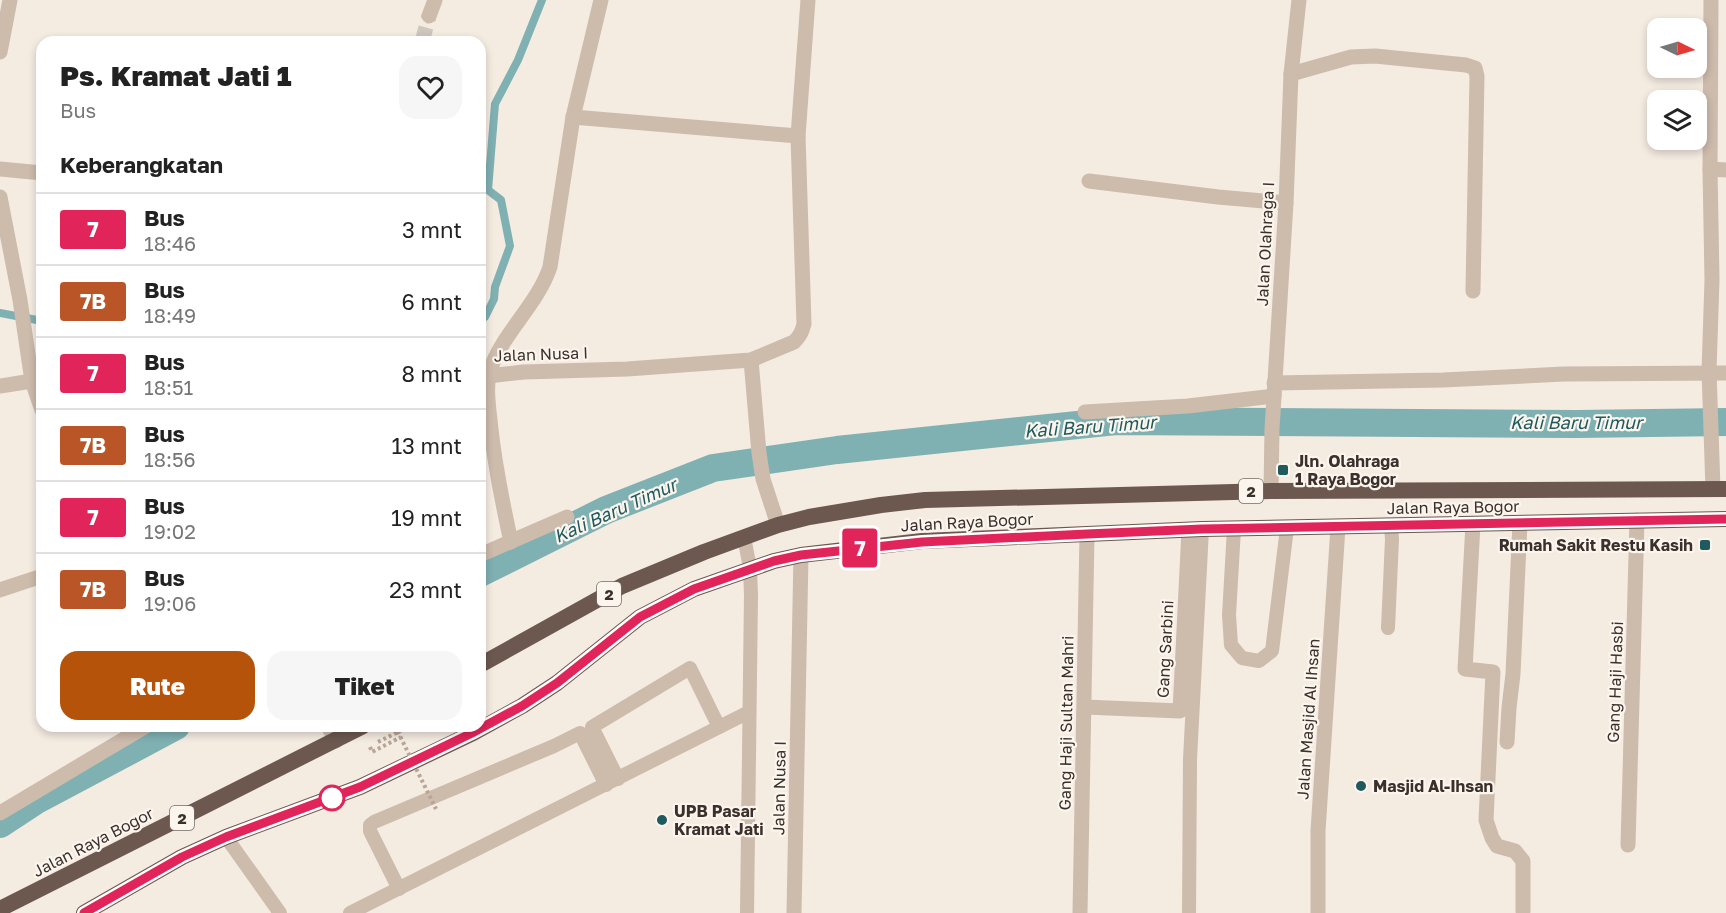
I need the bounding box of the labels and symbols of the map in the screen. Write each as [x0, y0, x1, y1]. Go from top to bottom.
north arrow [1647, 18, 1707, 78]
street label: Jalan Olahraga I [1252, 181, 1278, 307]
street label: Jalan Nusa I [494, 342, 588, 366]
water label: Kali Baru Timur [1023, 410, 1160, 442]
water label: Kali Baru Timur [1510, 411, 1645, 433]
place label: Jln. Olahraga 1 Raya Bogor [1295, 451, 1399, 489]
marker: Jln. Olahraga 1 Raya Bogor [1276, 463, 1290, 477]
water label: Kali Baru Timur [550, 472, 682, 547]
road number: 2 [1239, 479, 1263, 503]
street label: Jalan Raya Bogor [1386, 496, 1520, 518]
street label: Jalan Raya Bogor [900, 509, 1034, 535]
line badge: 7 [840, 528, 880, 568]
place label: Rumah Sakit Restu Kasih [1499, 535, 1693, 555]
marker: Rumah Sakit Restu Kasih [1698, 538, 1712, 552]
road number: 2 [597, 582, 621, 606]
street label: Gang Sarbini [1152, 600, 1178, 698]
street label: Gang Haji Hasbi [1603, 621, 1627, 743]
street label: Gang Haji Sultan Mahri [1054, 635, 1078, 811]
street label: Jalan Masjid Al Ihsan [1292, 638, 1324, 800]
street label: Jalan Nusa I [768, 741, 790, 835]
place label: Masjid Al-Ihsan [1373, 776, 1493, 796]
marker: Masjid Al-Ihsan [1354, 779, 1368, 793]
unlabelled marker [319, 785, 345, 811]
place label: UPB Pasar Kramat Jati [674, 801, 764, 839]
street label: Jalan Raya Bogor [29, 803, 157, 881]
road number: 2 [170, 806, 194, 830]
marker: UPB Pasar Kramat Jati [655, 813, 669, 827]

